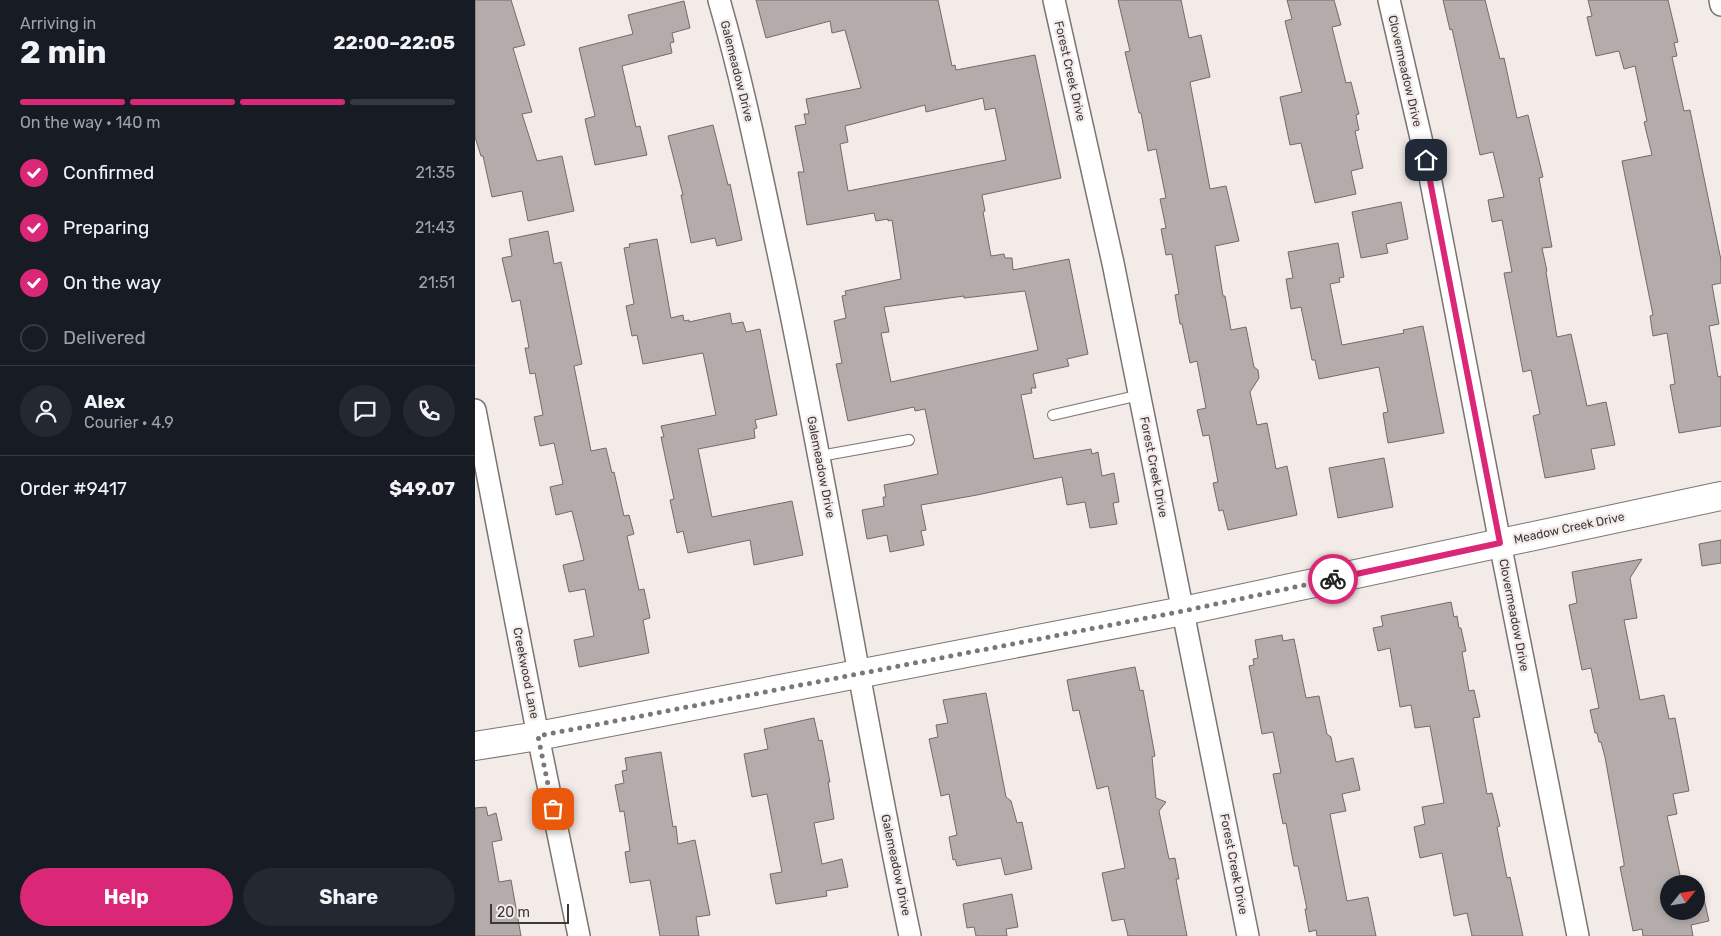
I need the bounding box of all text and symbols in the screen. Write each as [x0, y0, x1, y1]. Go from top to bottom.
text: Arriving in [20, 14, 96, 33]
street label: Clovermeadow Drive [1385, 14, 1425, 129]
street label: Galemeadow Drive [718, 19, 756, 123]
street label: Forest Creek Drive [1052, 20, 1088, 123]
text: 22:00–22:05 [333, 31, 455, 54]
text: 2 min [20, 33, 107, 71]
text: On the way · 140 m [20, 113, 160, 132]
pin [1405, 139, 1447, 181]
icon: home [1412, 146, 1440, 174]
icon: check [20, 159, 48, 187]
text: Confirmed [63, 161, 154, 184]
text: 21:35 [416, 163, 455, 182]
icon: check [20, 214, 48, 242]
text: Preparing [63, 216, 149, 239]
text: 21:43 [415, 218, 455, 237]
icon: check [20, 269, 48, 297]
text: On the way [63, 271, 161, 294]
text: 21:51 [419, 273, 455, 292]
text: Delivered [63, 326, 146, 349]
button: person [20, 385, 72, 437]
button: chat [339, 385, 391, 437]
button: phone [403, 385, 455, 437]
text: Alex [84, 390, 125, 413]
text: Courier · 4.9 [84, 413, 174, 432]
street label: Galemeadow Drive [804, 415, 838, 519]
street label: Forest Creek Drive [1137, 415, 1171, 519]
text: Order #9417 [20, 477, 127, 500]
text: $49.07 [389, 477, 455, 500]
street label: Meadow Creek Drive [1512, 509, 1626, 547]
courier [1308, 554, 1358, 604]
street label: Clovermeadow Drive [1496, 558, 1532, 673]
icon: bike [1319, 565, 1347, 593]
street label: Creekwood Lane [510, 626, 542, 720]
pin [532, 788, 574, 830]
icon: bag [539, 795, 567, 823]
street label: Forest Creek Drive [1217, 812, 1251, 916]
street label: Galemeadow Drive [878, 813, 914, 917]
button: Help [20, 868, 233, 926]
button: Share [243, 868, 455, 926]
north arrow [1660, 875, 1705, 920]
map controls [1660, 875, 1705, 920]
scale bar [490, 901, 569, 924]
text: 20 m [497, 904, 530, 921]

